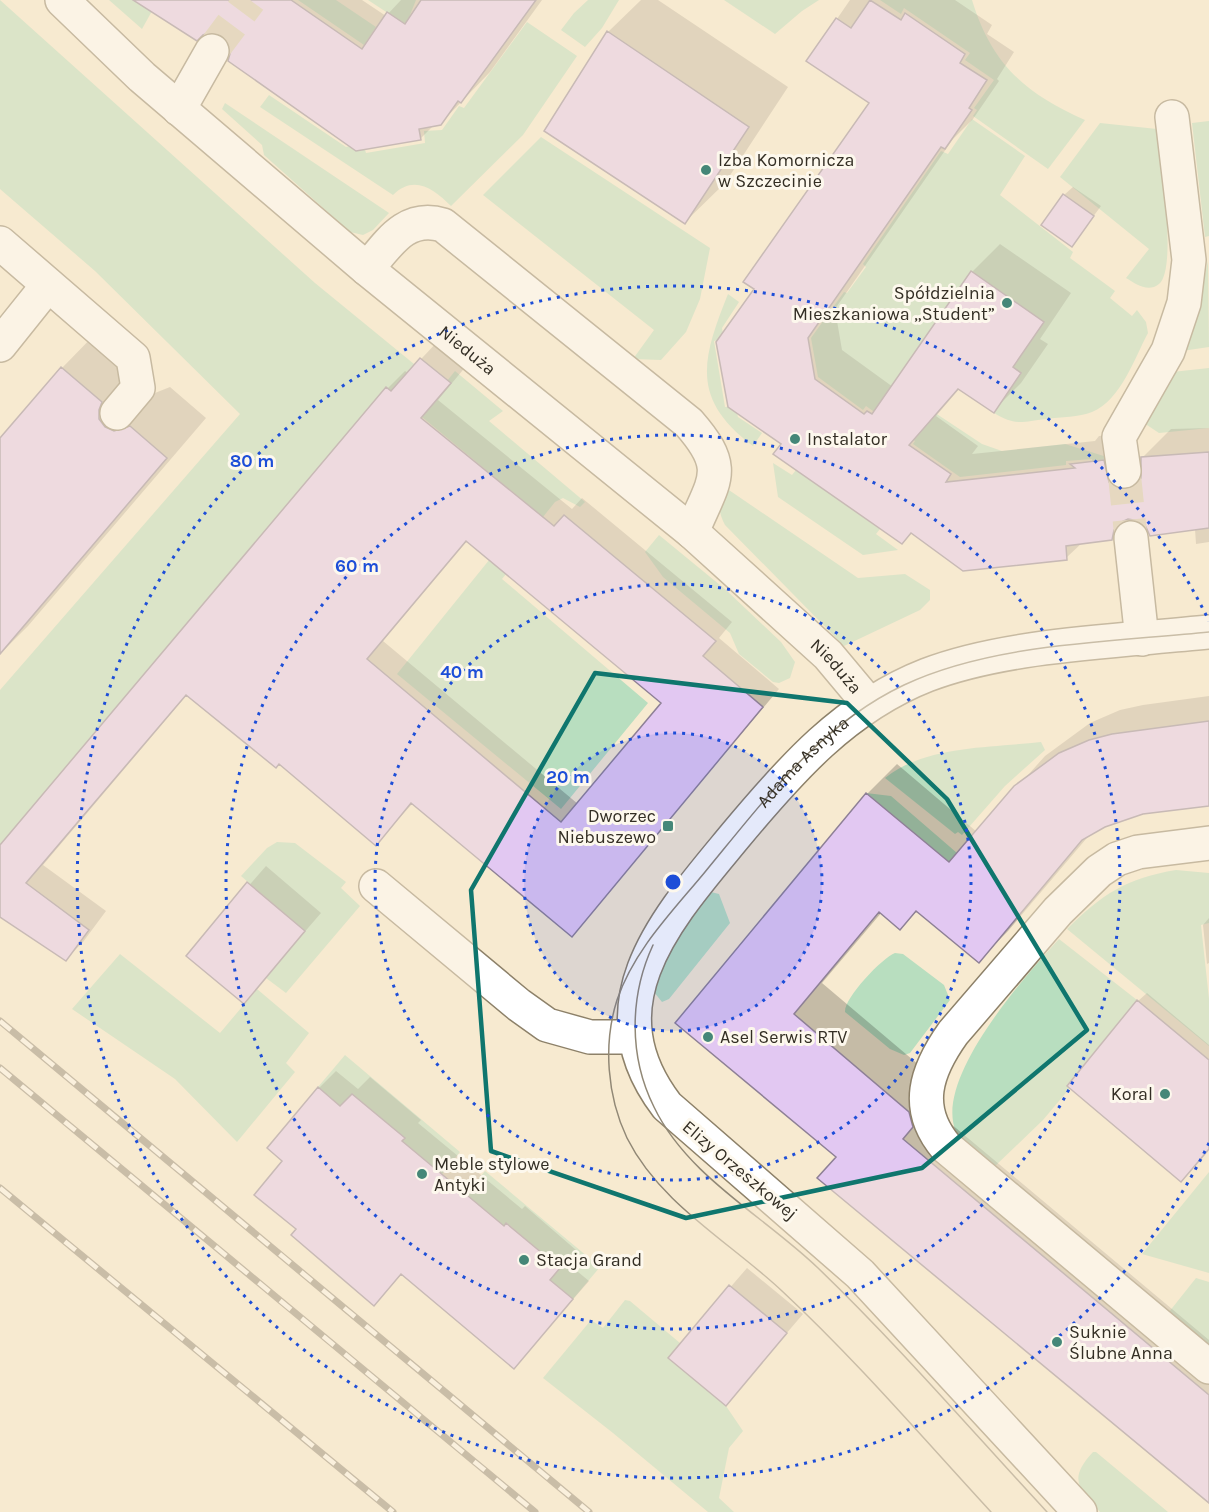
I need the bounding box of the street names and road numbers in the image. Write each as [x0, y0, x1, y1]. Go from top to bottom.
street label: Nieduża [434, 321, 500, 380]
street label: Nieduża [806, 634, 867, 698]
street label: Adama Asnyka [752, 711, 853, 812]
street label: Elizy Orzeszkowej [678, 1115, 802, 1225]

